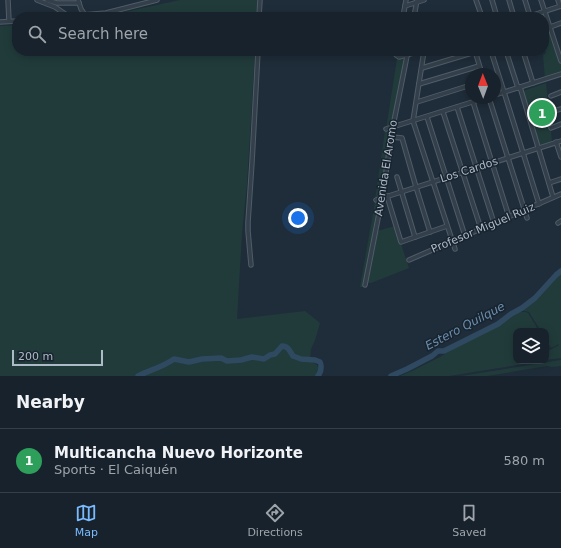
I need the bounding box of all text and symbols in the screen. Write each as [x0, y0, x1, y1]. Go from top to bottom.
search box [12, 12, 549, 56]
icon: search [26, 23, 48, 45]
text: Search here [58, 25, 148, 43]
north arrow [465, 68, 501, 104]
pin: 1 [529, 98, 555, 128]
street label: Avenida El Aromo [372, 119, 400, 217]
street label: Los Cardos [438, 154, 500, 185]
street label: Profesor Miguel Ruiz [429, 200, 537, 256]
your location [288, 208, 308, 228]
water label: Estero Quilque [423, 299, 507, 353]
map controls [513, 328, 549, 364]
button: layers [513, 328, 549, 364]
scale bar [12, 348, 103, 367]
text: 200 m [18, 350, 53, 363]
text: Nearby [16, 392, 85, 412]
text: Multicancha Nuevo Horizonte [54, 444, 303, 462]
text: 1 [24, 453, 34, 468]
text: 580 m [503, 453, 545, 468]
text: Sports · El Caiquén [54, 462, 177, 477]
tab: Map [75, 502, 98, 539]
tab: Directions [247, 502, 303, 539]
tab: Saved [452, 502, 486, 539]

